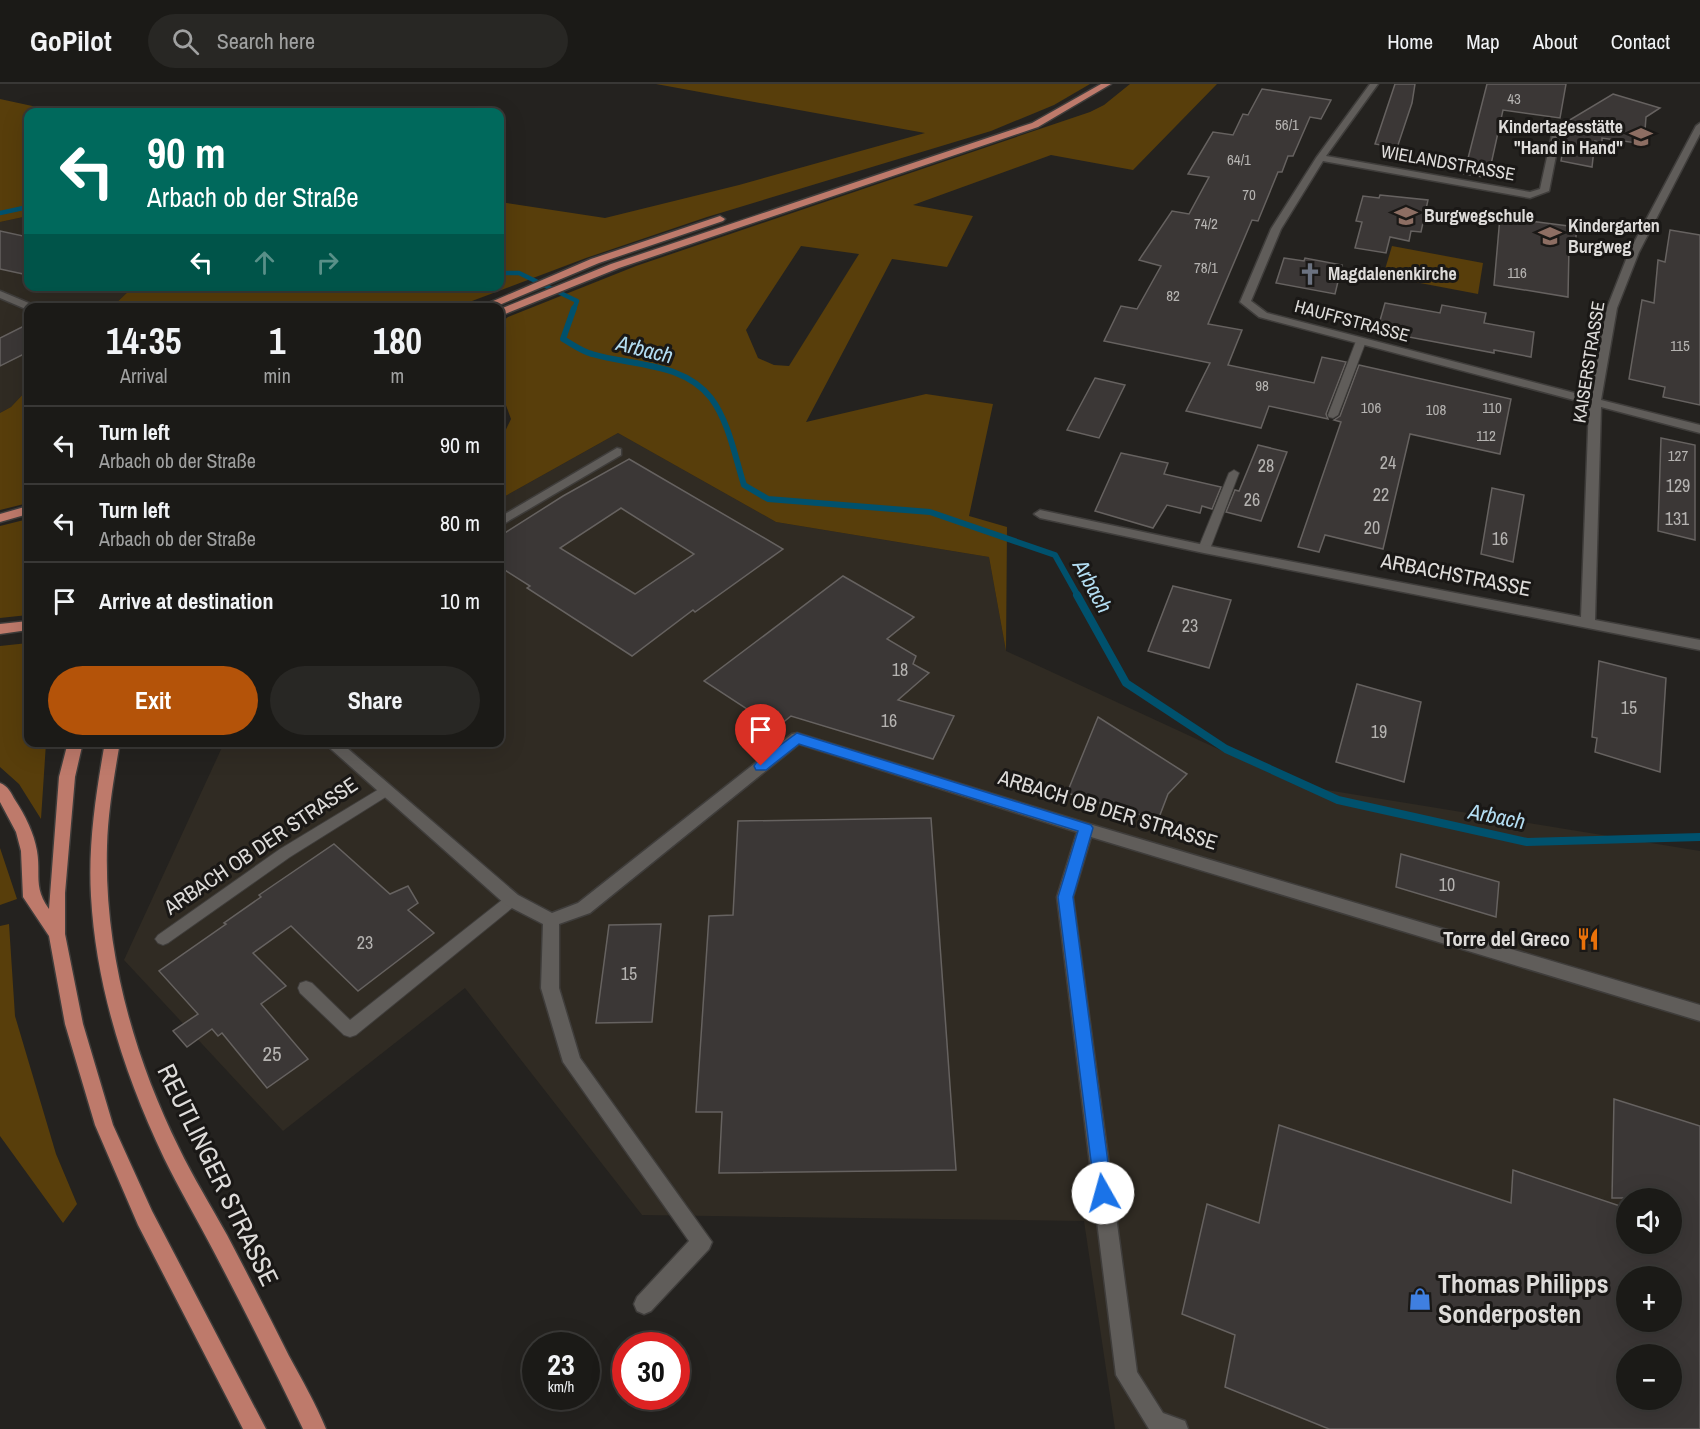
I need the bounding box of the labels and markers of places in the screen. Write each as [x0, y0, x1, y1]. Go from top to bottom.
place label: Kindertagesstätte "Hand in Hand" [1498, 114, 1623, 160]
school or university icon: Kindertagesstätte "Hand in Hand" [1628, 124, 1654, 150]
school or university icon: Burgwegschule [1393, 203, 1419, 229]
place label: Burgwegschule [1424, 203, 1534, 228]
place label: Kindergarten Burgweg [1568, 213, 1660, 259]
school or university icon: Kindergarten Burgweg [1537, 223, 1563, 249]
church icon: Magdalenenkirche [1297, 261, 1323, 287]
place label: Magdalenenkirche [1328, 261, 1457, 286]
pin [735, 704, 786, 766]
place label: Torre del Greco [1443, 924, 1570, 953]
restaurant icon: Torre del Greco [1575, 926, 1601, 952]
place label: Thomas Philipps Sonderposten [1438, 1266, 1609, 1331]
shop icon: Thomas Philipps Sonderposten [1407, 1286, 1433, 1312]

